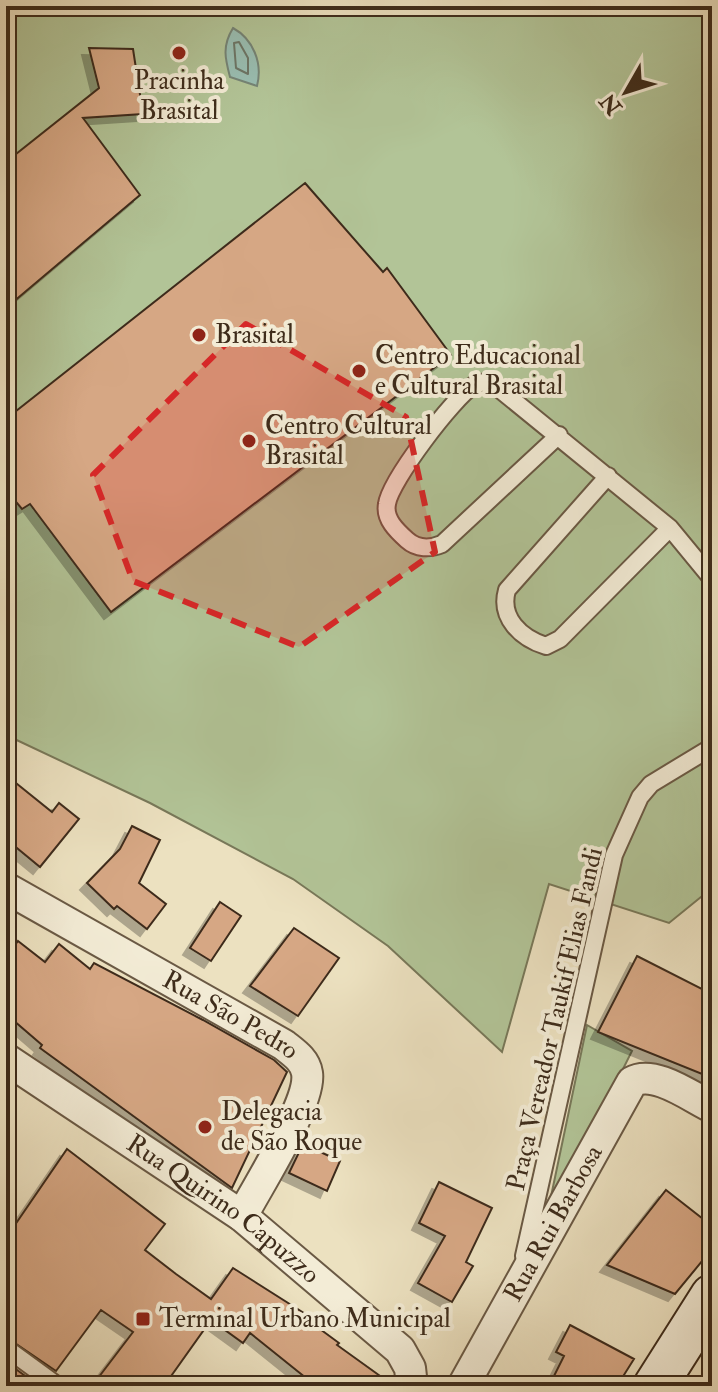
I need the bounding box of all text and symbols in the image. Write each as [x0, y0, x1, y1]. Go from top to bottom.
marker: Pracinha Brasital [170, 44, 188, 62]
north arrow [586, 52, 666, 132]
place label: Pracinha Brasital [134, 65, 225, 127]
text: N [594, 87, 629, 121]
place label: Brasital [215, 319, 294, 351]
marker: Brasital [190, 326, 208, 344]
place label: Centro Educacional e Cultural Brasital [375, 340, 581, 402]
marker: Centro Educacional e Cultural Brasital [350, 362, 368, 380]
place label: Centro Cultural Brasital [265, 410, 432, 472]
marker: Centro Cultural Brasital [240, 432, 258, 450]
street label: Praça Vereador Taukif Elias Fandi [500, 844, 610, 1194]
street label: Rua São Pedro [157, 964, 305, 1067]
place label: Delegacia de São Roque [221, 1096, 362, 1158]
marker: Delegacia de São Roque [196, 1118, 214, 1136]
street label: Rua Quirino Capuzzo [120, 1128, 326, 1291]
street label: Rua Rui Barbosa [497, 1139, 610, 1307]
place label: Terminal Urbano Municipal [159, 1303, 451, 1336]
marker: Terminal Urbano Municipal [134, 1310, 152, 1328]

